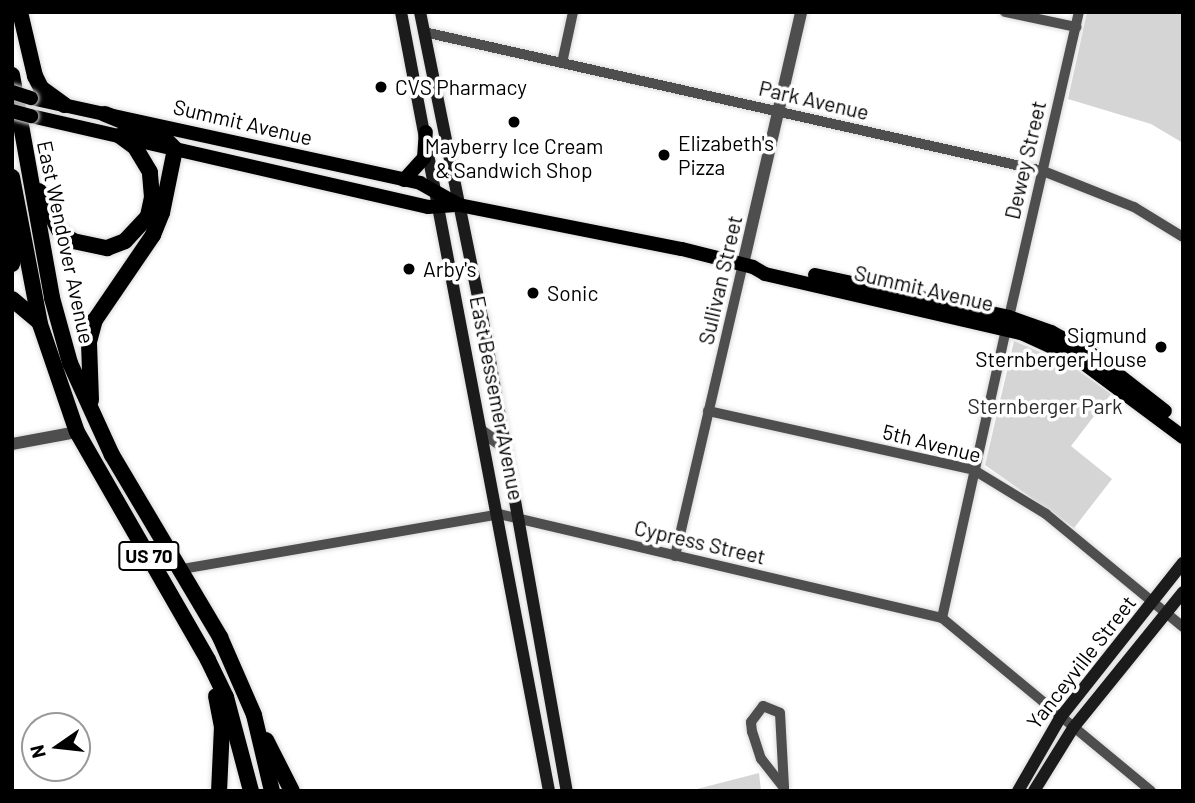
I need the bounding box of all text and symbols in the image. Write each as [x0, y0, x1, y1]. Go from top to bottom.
place label: CVS Pharmacy [395, 74, 527, 100]
street label: Park Avenue [757, 75, 871, 125]
marker: CVS Pharmacy [373, 79, 389, 95]
street label: Summit Avenue [171, 94, 315, 150]
street label: Dewey Street [999, 98, 1051, 222]
marker: Mayberry Ice Cream & Sandwich Shop [506, 114, 522, 130]
place label: Elizabeth's Pizza [678, 130, 774, 180]
place label: Mayberry Ice Cream & Sandwich Shop [425, 133, 603, 183]
street label: East Wendover Avenue [32, 138, 100, 346]
marker: Elizabeth's Pizza [656, 147, 672, 163]
street label: Sullivan Street [693, 213, 747, 347]
place label: Arby's [423, 256, 477, 282]
street label: Summit Avenue [852, 260, 996, 316]
marker: Arby's [401, 261, 417, 277]
place label: Sonic [547, 280, 598, 306]
marker: Sonic [525, 285, 541, 301]
street label: East Bessemer Avenue [465, 294, 529, 502]
place label: Sigmund Sternberger House [975, 322, 1147, 372]
marker: Sigmund Sternberger House [1153, 339, 1169, 355]
park label: Sternberger Park [967, 393, 1123, 419]
street label: 5th Avenue [880, 419, 984, 467]
street label: Cypress Street [632, 515, 768, 569]
road number: US 70 [118, 540, 180, 572]
street label: Yanceyville Street [1021, 590, 1141, 734]
north arrow [21, 712, 91, 782]
text: N [24, 743, 50, 761]

